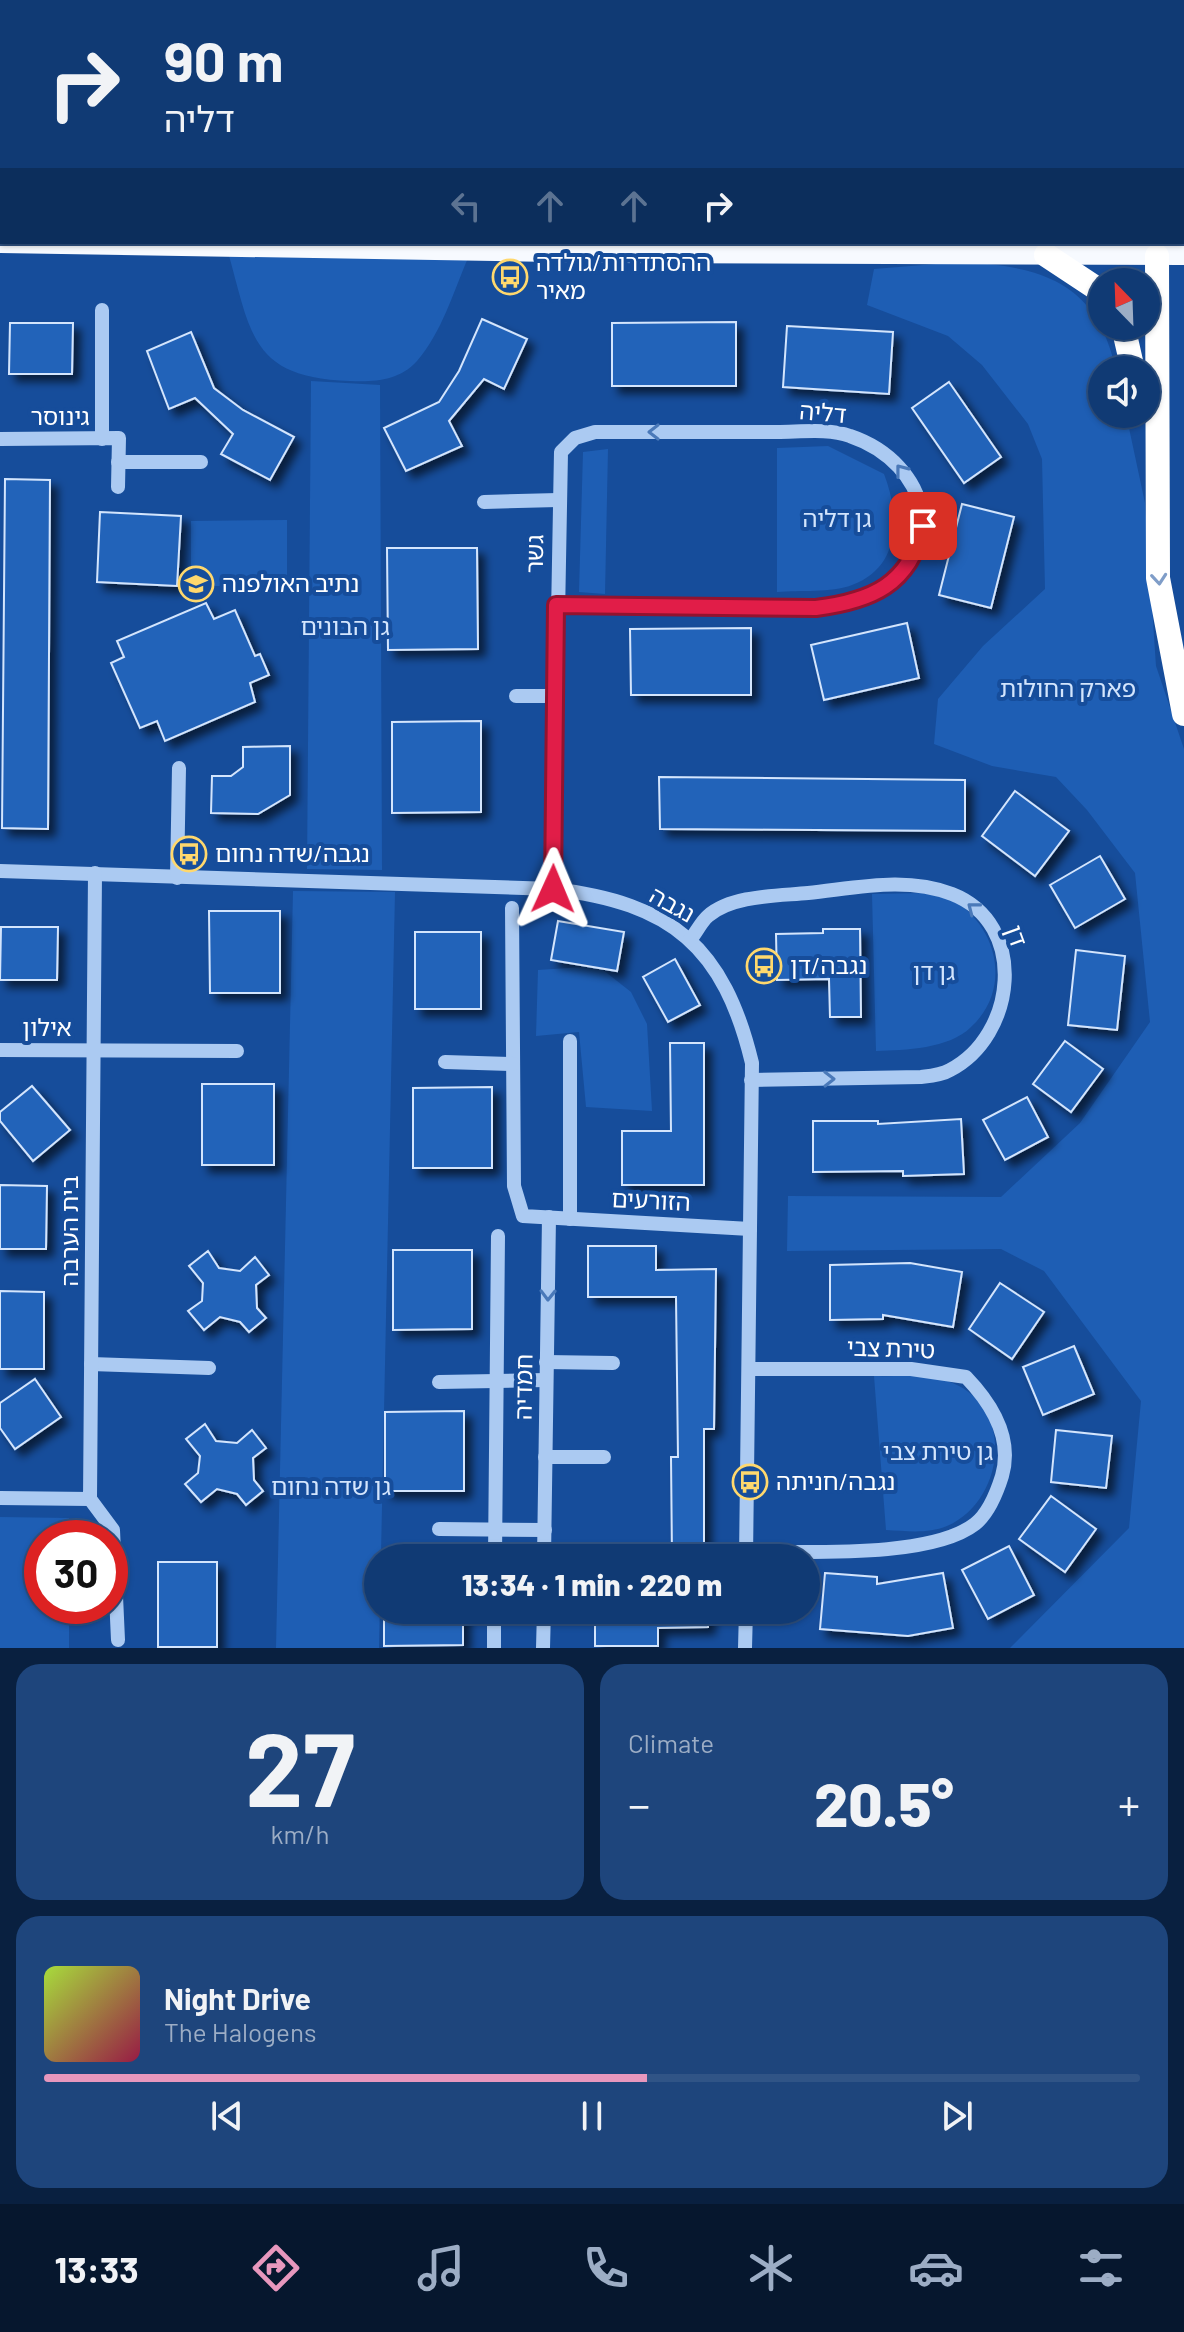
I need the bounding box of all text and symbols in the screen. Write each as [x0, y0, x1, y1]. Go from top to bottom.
text: 90 m [164, 26, 284, 93]
icon: right [32, 32, 136, 136]
text: דליה [164, 96, 235, 139]
icon: left [444, 184, 488, 228]
icon: ahead [528, 184, 572, 228]
icon: ahead [612, 184, 656, 228]
icon: right [696, 184, 740, 228]
place label: ההסתדרות/גולדה מאיר [536, 247, 711, 304]
bus stop icon: ההסתדרות/גולדה מאיר [491, 258, 529, 296]
north arrow [1088, 268, 1160, 340]
map controls [1088, 268, 1160, 428]
button: sound [1088, 356, 1160, 428]
street label: דליה [798, 395, 848, 428]
street label: גינוסר [30, 401, 90, 430]
one-way arrow [647, 423, 660, 441]
one-way arrow [897, 464, 911, 479]
pin [889, 492, 957, 560]
park label: גן דליה [803, 503, 871, 532]
icon: arrive [901, 504, 945, 548]
street label: גשר [519, 534, 548, 574]
school or university icon: נתיב האולפנה [177, 565, 215, 603]
place label: נתיב האולפנה [222, 568, 359, 597]
one-way arrow [1150, 573, 1167, 586]
park label: גן הבונים [300, 611, 390, 640]
park label: פארק החולות [1000, 673, 1136, 702]
bus stop icon: נגבה/שדה נחום [170, 835, 208, 873]
place label: נגבה/שדה נחום [215, 838, 370, 867]
position arrow [511, 847, 595, 931]
street label: נגבה [645, 880, 700, 928]
one-way arrow [967, 903, 982, 917]
street label: דן [1000, 921, 1035, 950]
bus stop icon: נגבה/דן [745, 947, 783, 985]
place label: נגבה/דן [790, 950, 867, 979]
park label: גן דן [913, 956, 955, 985]
street label: אילון [22, 1012, 72, 1041]
one-way arrow [823, 1070, 836, 1088]
street label: בית הערבה [54, 1175, 83, 1287]
street label: הזורעים [611, 1183, 692, 1216]
one-way arrow [539, 1289, 556, 1302]
street label: טירת צבי [846, 1331, 936, 1364]
street label: חמדיה [507, 1354, 538, 1420]
park label: גן טירת צבי [883, 1436, 993, 1465]
bus stop icon: נגבה/חניתה [731, 1463, 769, 1501]
place label: נגבה/חניתה [776, 1466, 895, 1495]
park label: גן שדה נחום [271, 1471, 391, 1500]
speed limit sign: 30 [24, 1520, 128, 1624]
text: 13:34 · 1 min · 220 m [462, 1566, 722, 1602]
text: 27 [245, 1703, 355, 1828]
text: Climate [628, 1727, 714, 1758]
text: 20.5° [814, 1767, 954, 1839]
text: − [628, 1777, 650, 1830]
text: + [1118, 1777, 1140, 1830]
text: km/h [271, 1818, 329, 1849]
text: Night Drive [164, 1980, 311, 2016]
text: The Halogens [164, 2016, 316, 2047]
icon: previous [205, 2094, 249, 2138]
icon: pause [570, 2094, 614, 2138]
icon: next [935, 2094, 979, 2138]
icon: directions [248, 2240, 304, 2296]
icon: music [413, 2240, 469, 2296]
icon: phone [578, 2240, 634, 2296]
icon: climate [743, 2240, 799, 2296]
icon: car [908, 2240, 964, 2296]
icon: filters [1073, 2240, 1129, 2296]
text: 13:33 [55, 2247, 139, 2290]

